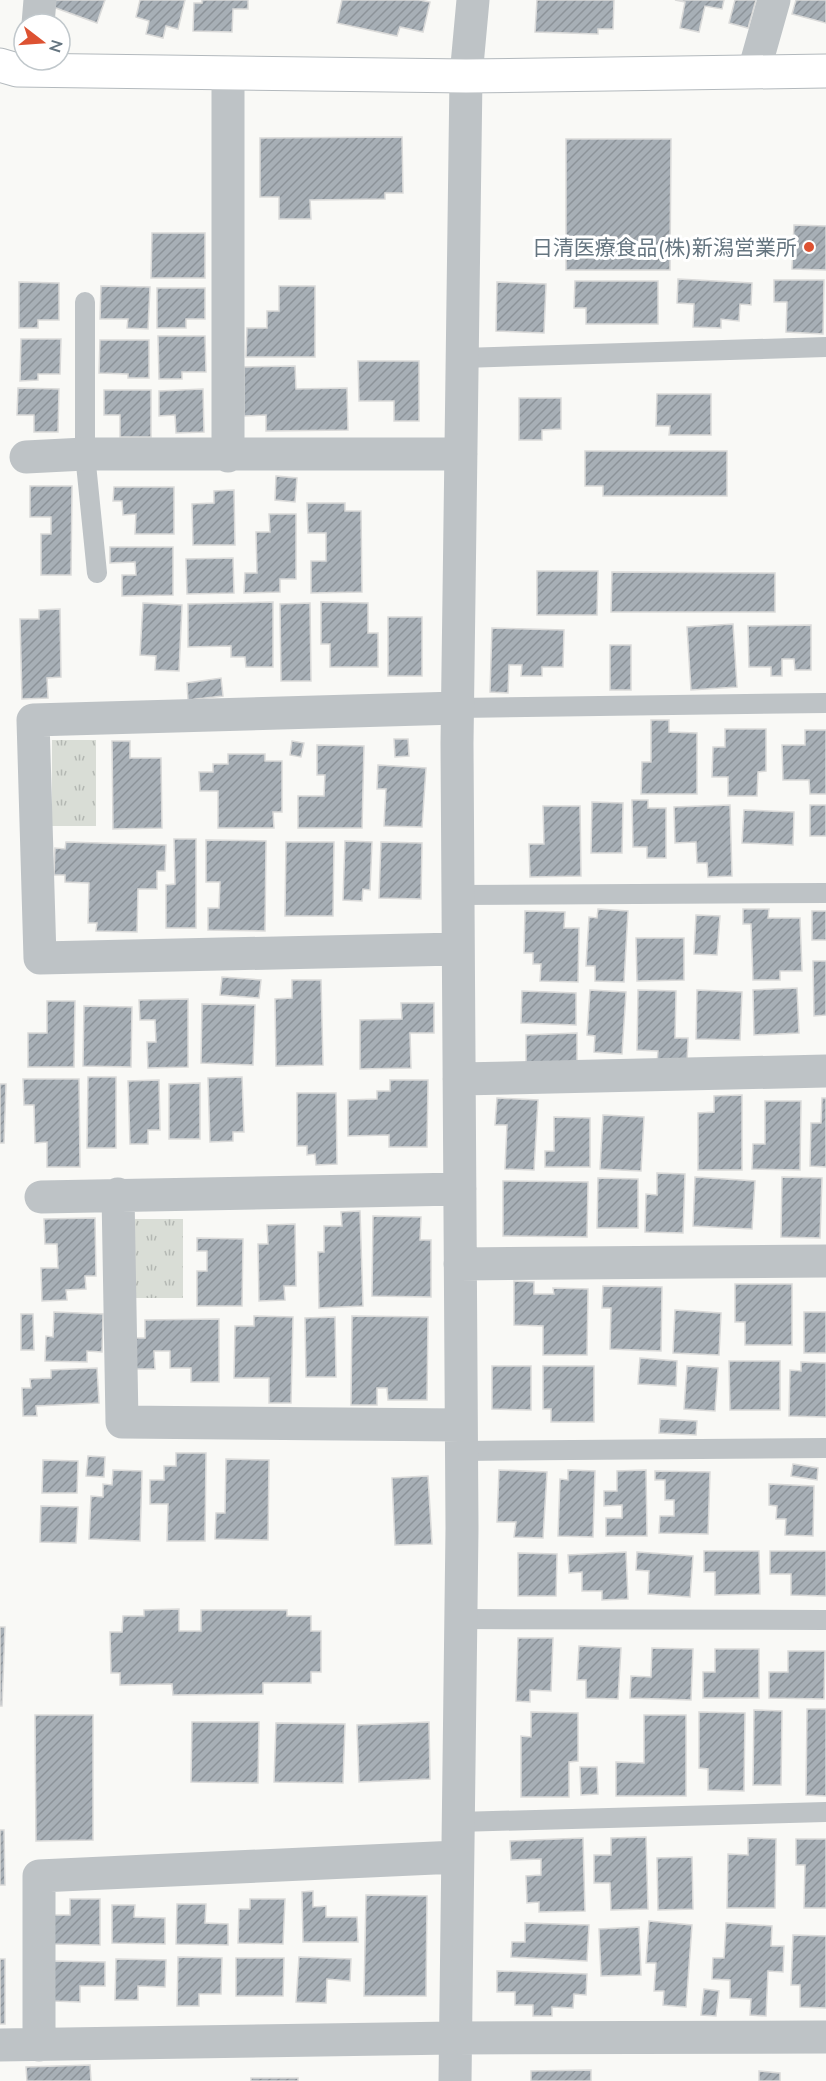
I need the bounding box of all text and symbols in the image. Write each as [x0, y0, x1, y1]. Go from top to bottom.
north arrow [12, 12, 72, 72]
text: N [45, 38, 68, 55]
place label: 日清医療食品(株)新潟営業所 [532, 234, 797, 260]
marker: 日清医療食品(株)新潟営業所 [802, 240, 816, 254]

